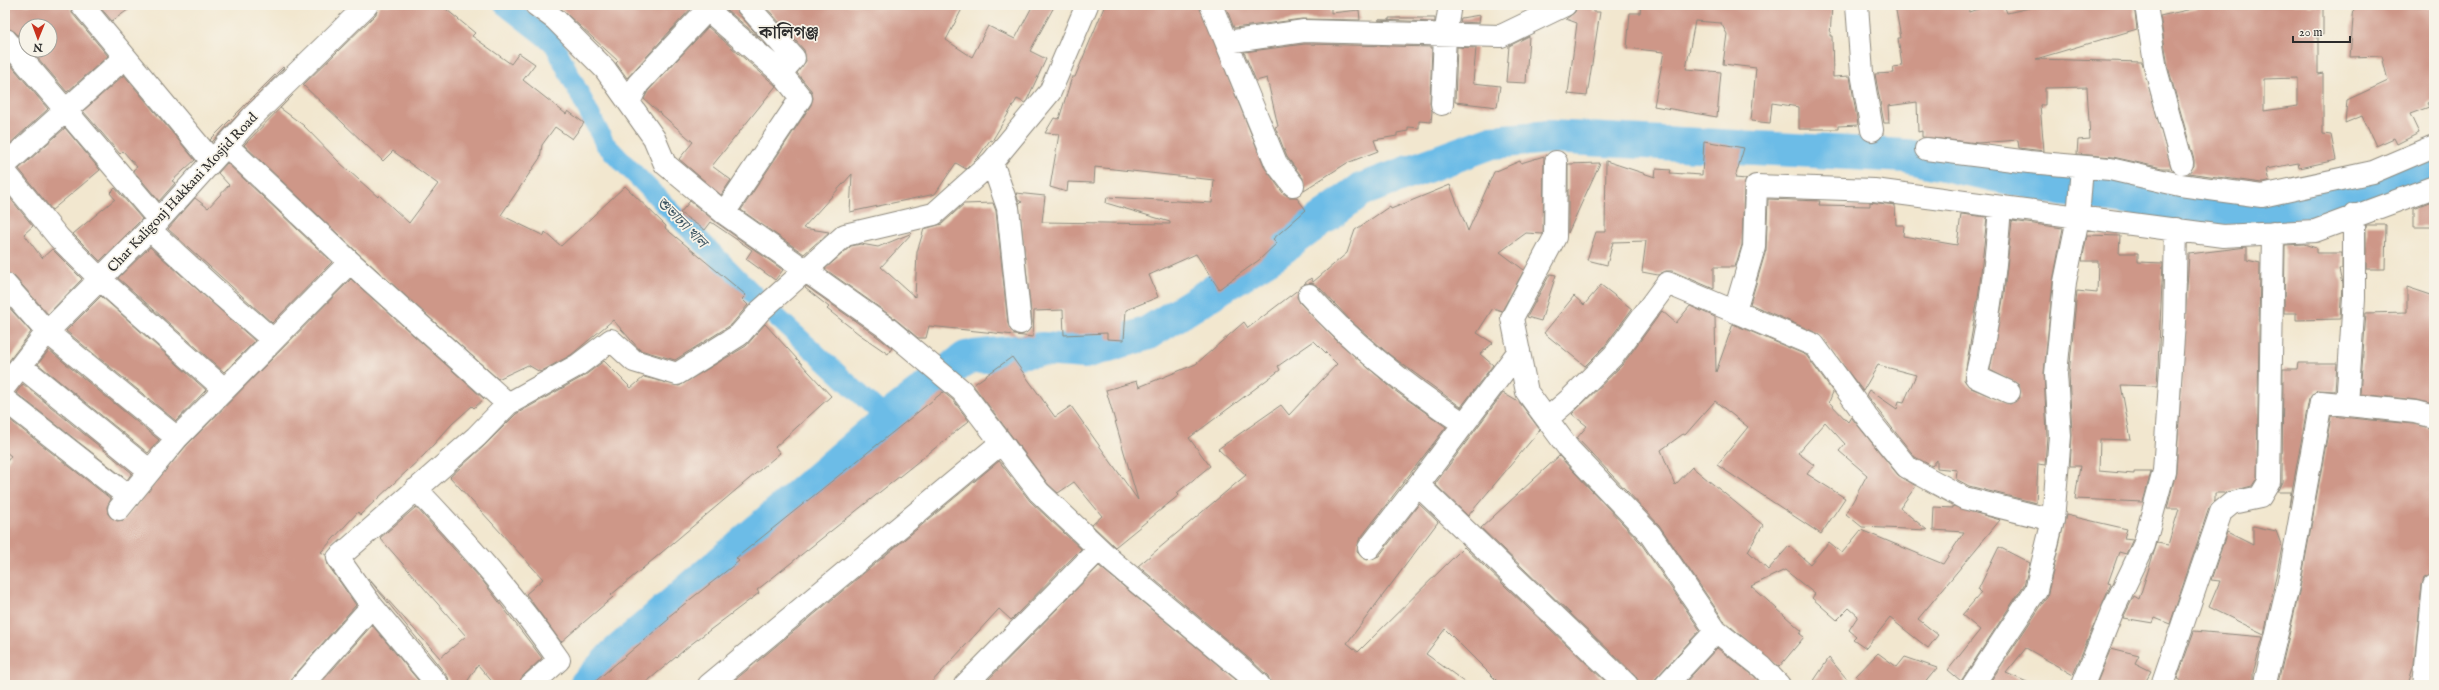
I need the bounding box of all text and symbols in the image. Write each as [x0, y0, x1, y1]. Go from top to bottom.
north arrow [18, 18, 58, 58]
scale bar [2293, 18, 2350, 44]
district label: কালিগঞ্জ [758, 22, 819, 45]
text: 20 m [2299, 25, 2322, 40]
text: N [32, 40, 44, 54]
street label: Char Kaligonj Hakkani Mosjid Road [104, 109, 262, 276]
water label: শুভাঢ্যা খাল [652, 193, 713, 254]

